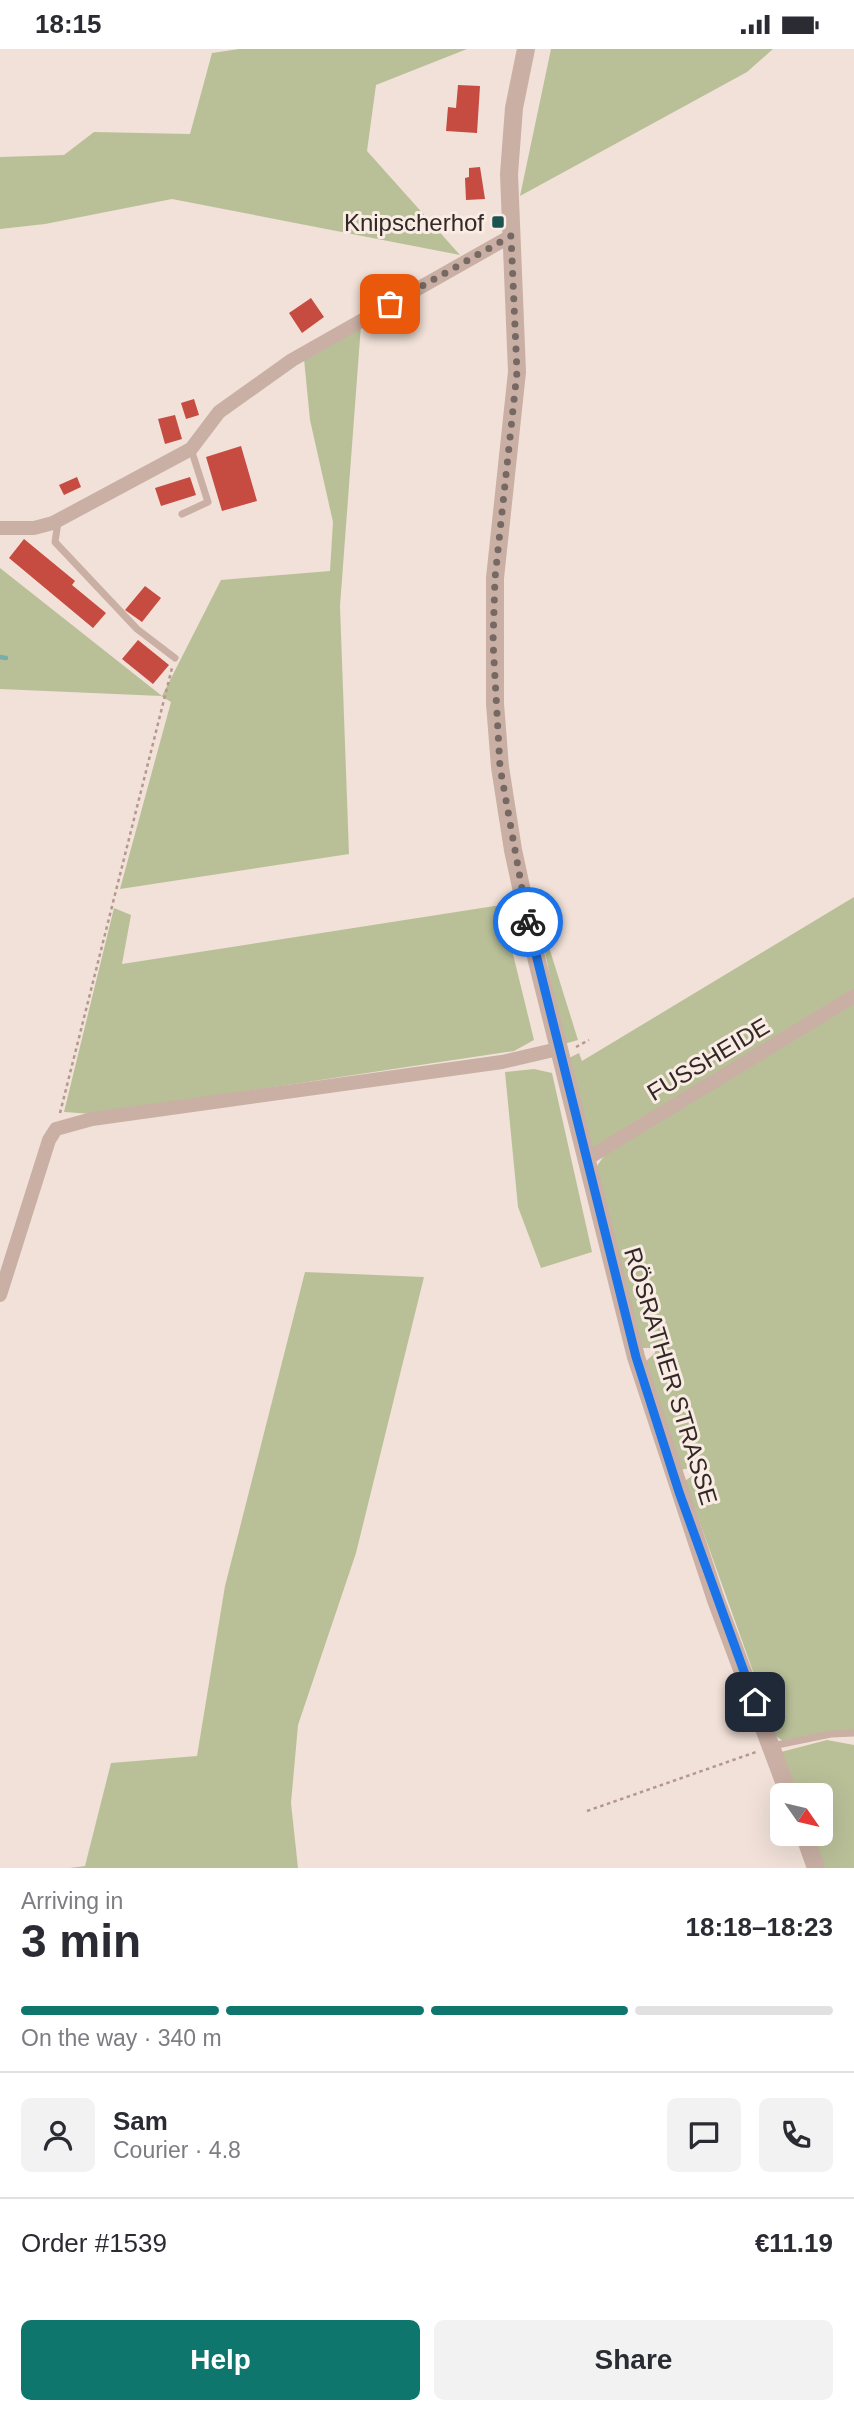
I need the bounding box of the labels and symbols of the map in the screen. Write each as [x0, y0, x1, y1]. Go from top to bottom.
place label: Knipscherhof [344, 209, 484, 236]
marker: Knipscherhof [490, 214, 506, 230]
pin [360, 274, 420, 334]
courier [493, 887, 563, 957]
street label: FUSSHEIDE [642, 1012, 774, 1106]
street label: RÖSRATHER STRASSE [619, 1244, 723, 1508]
pin [725, 1672, 785, 1732]
north arrow [770, 1783, 833, 1846]

